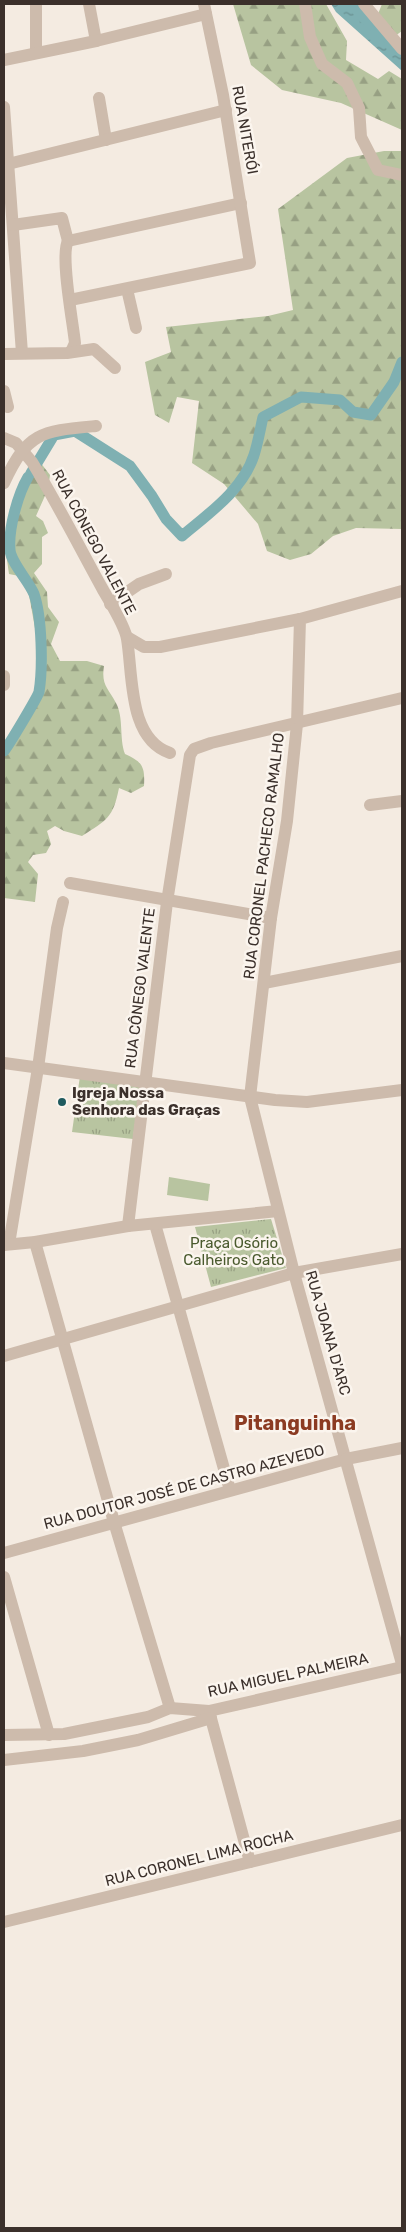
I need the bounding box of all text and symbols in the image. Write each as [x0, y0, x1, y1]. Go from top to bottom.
street label: RUA NITERÓI [228, 84, 262, 176]
street label: RUA CÔNEGO VALENTE [48, 466, 140, 618]
street label: RUA CORONEL PACHECO RAMALHO [240, 732, 288, 980]
street label: RUA CÔNEGO VALENTE [121, 907, 159, 1069]
place label: Igreja Nossa Senhora das Graças [72, 1084, 220, 1119]
marker: Igreja Nossa Senhora das Graças [56, 1096, 68, 1108]
park label: Praça Osório Calheiros Gato [183, 1234, 285, 1269]
street label: RUA JOANA D'ARC [302, 1268, 354, 1398]
district label: Pitanguinha [234, 1411, 356, 1435]
street label: RUA DOUTOR JOSÉ DE CASTRO AZEVEDO [42, 1441, 326, 1533]
street label: RUA MIGUEL PALMEIRA [206, 1649, 370, 1701]
street label: RUA CORONEL LIMA ROCHA [103, 1826, 295, 1890]

